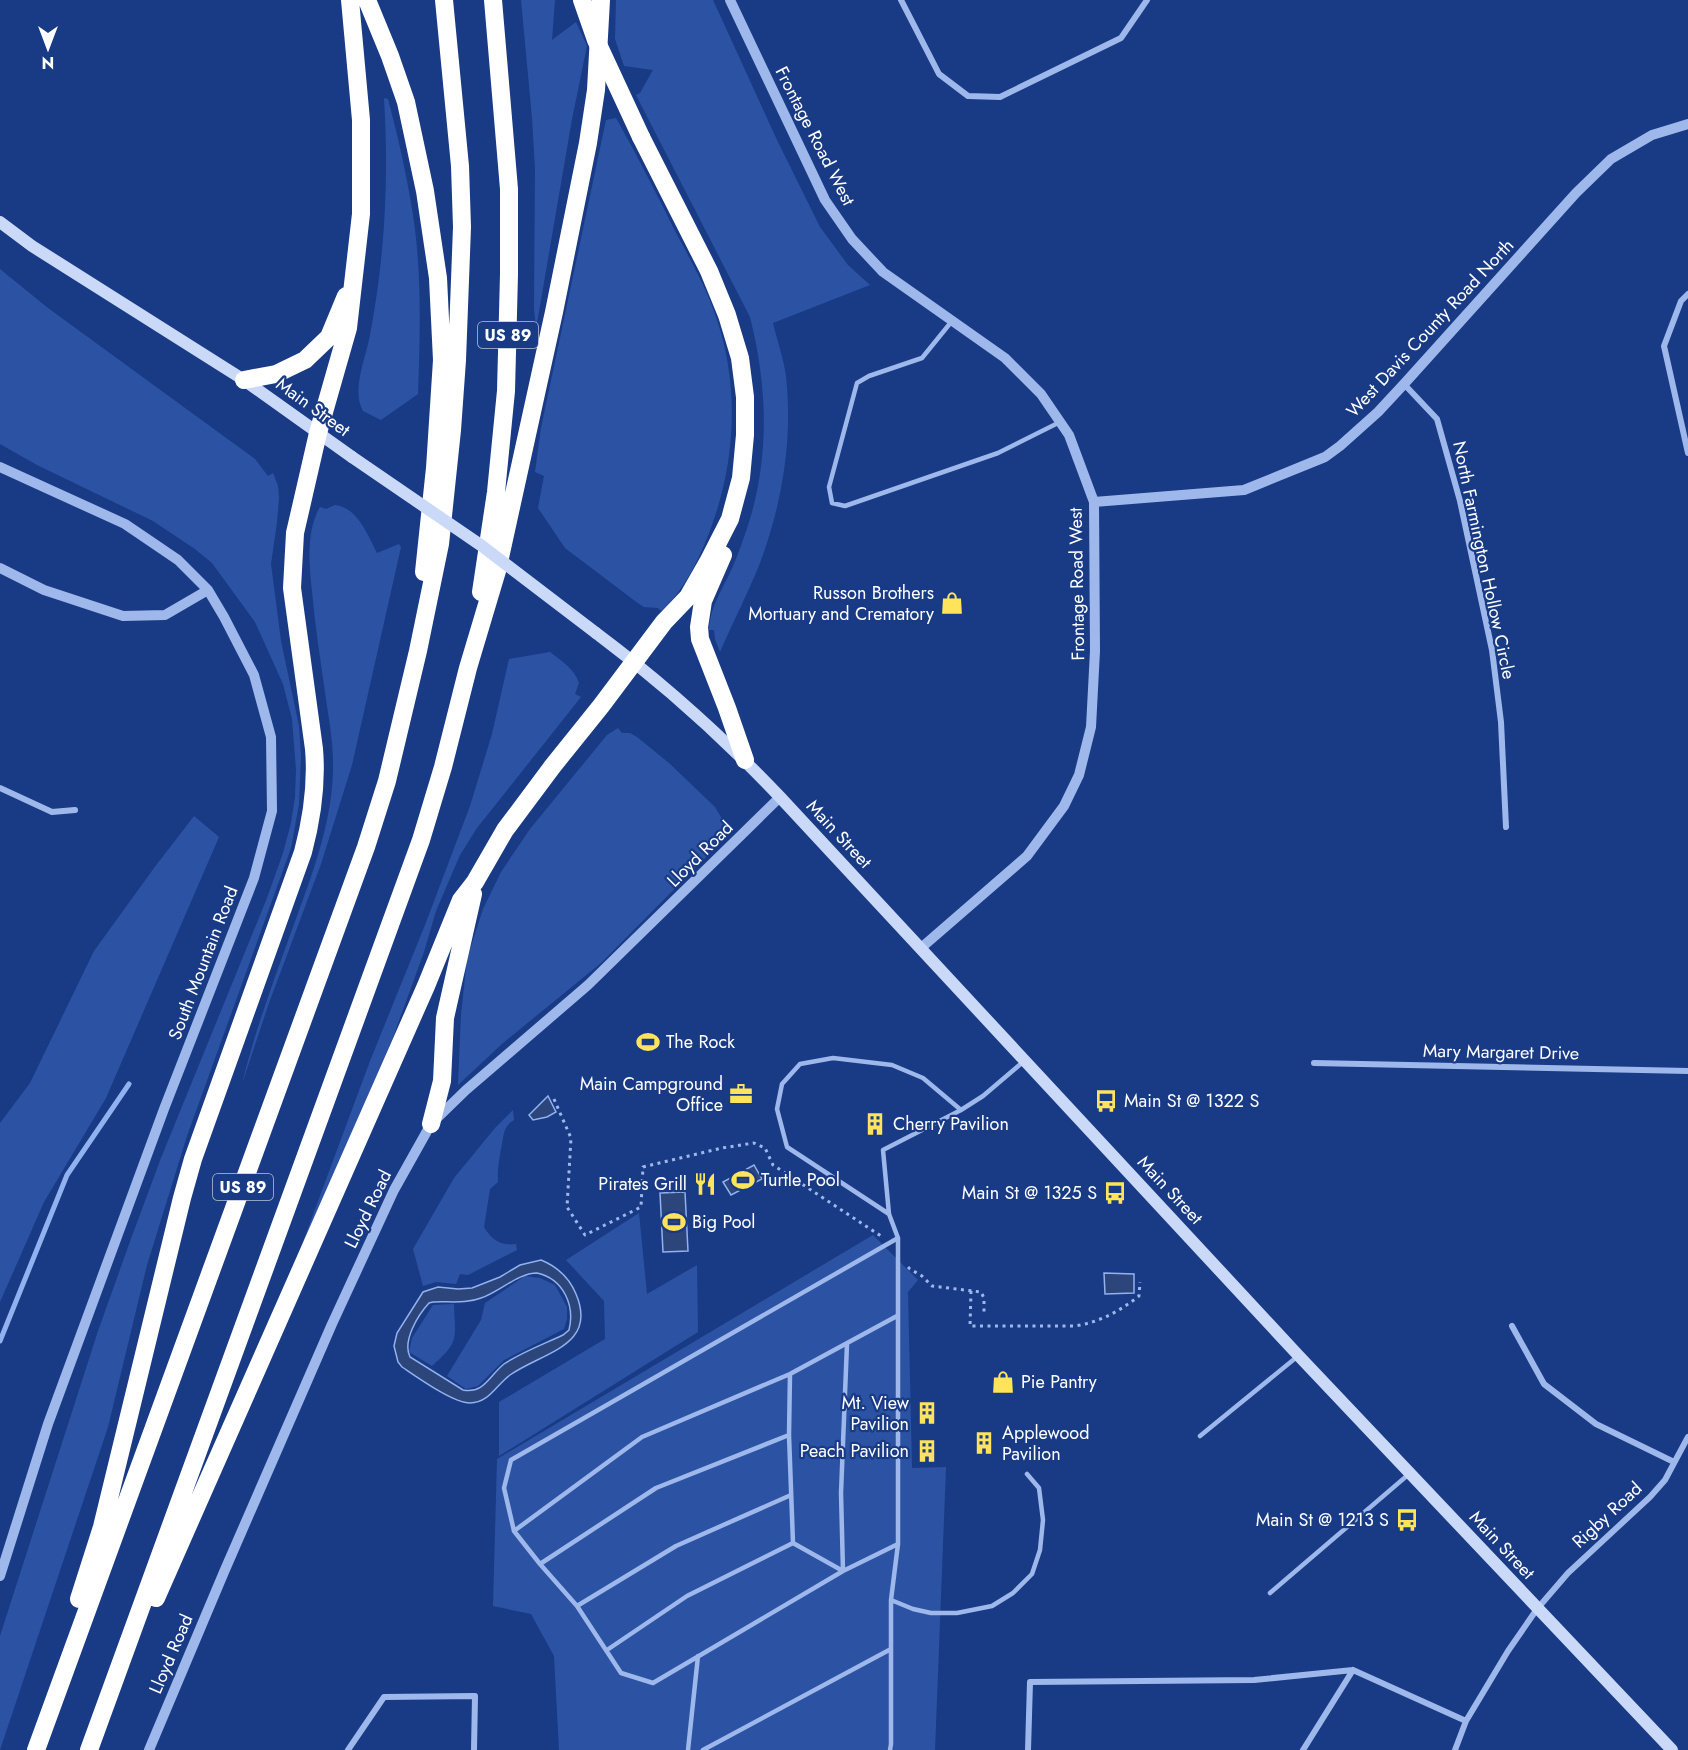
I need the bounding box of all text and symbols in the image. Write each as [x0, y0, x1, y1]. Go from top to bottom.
north arrow [18, 18, 78, 78]
text: N [42, 51, 54, 74]
street label: Frontage Road West [769, 62, 862, 211]
street label: West Davis County Road North [1340, 233, 1520, 423]
road number: US 89 [478, 322, 538, 348]
street label: Main Street [271, 371, 356, 443]
street label: North Farmington Hollow Circle [1446, 438, 1522, 682]
street label: Frontage Road West [1063, 507, 1091, 661]
place label: Russon Brothers Mortuary and Crematory [748, 580, 934, 627]
shop icon: Russon Brothers Mortuary and Crematory [939, 590, 965, 616]
street label: Main Street [800, 794, 878, 875]
street label: Lloyd Road [661, 815, 739, 893]
street label: South Mountain Road [162, 882, 244, 1044]
sports icon: The Rock [635, 1029, 661, 1055]
place label: The Rock [666, 1029, 735, 1055]
street label: Mary Margaret Drive [1423, 1038, 1579, 1066]
place label: Main Campground Office [580, 1071, 723, 1118]
office icon: Main Campground Office [728, 1081, 754, 1107]
bus stop icon: Main St @ 1322 S [1093, 1088, 1119, 1114]
place label: Main St @ 1322 S [1124, 1088, 1259, 1114]
building icon: Cherry Pavilion [862, 1111, 888, 1137]
place label: Cherry Pavilion [893, 1111, 1009, 1137]
street label: Main Street [1131, 1150, 1209, 1231]
street label: Lloyd Road [338, 1165, 398, 1253]
sports icon: Turtle Pool [730, 1167, 756, 1193]
place label: Turtle Pool [761, 1167, 840, 1193]
place label: Pirates Grill [598, 1171, 687, 1197]
restaurant icon: Pirates Grill [692, 1171, 718, 1197]
road number: US 89 [213, 1174, 273, 1200]
place label: Main St @ 1325 S [962, 1180, 1097, 1206]
bus stop icon: Main St @ 1325 S [1102, 1180, 1128, 1206]
sports icon: Big Pool [661, 1209, 687, 1235]
place label: Big Pool [692, 1209, 756, 1235]
shop icon: Pie Pantry [990, 1369, 1016, 1395]
place label: Pie Pantry [1021, 1369, 1097, 1395]
place label: Mt. View Pavilion [842, 1390, 910, 1437]
building icon: Mt. View Pavilion [914, 1400, 940, 1426]
place label: Applewood Pavilion [1002, 1420, 1089, 1467]
building icon: Applewood Pavilion [971, 1430, 997, 1456]
place label: Peach Pavilion [800, 1438, 909, 1464]
building icon: Peach Pavilion [914, 1438, 940, 1464]
street label: Rigby Road [1566, 1476, 1648, 1554]
street label: Main Street [1463, 1505, 1541, 1586]
place label: Main St @ 1213 S [1256, 1507, 1389, 1533]
bus stop icon: Main St @ 1213 S [1394, 1507, 1420, 1533]
street label: Lloyd Road [143, 1610, 199, 1698]

